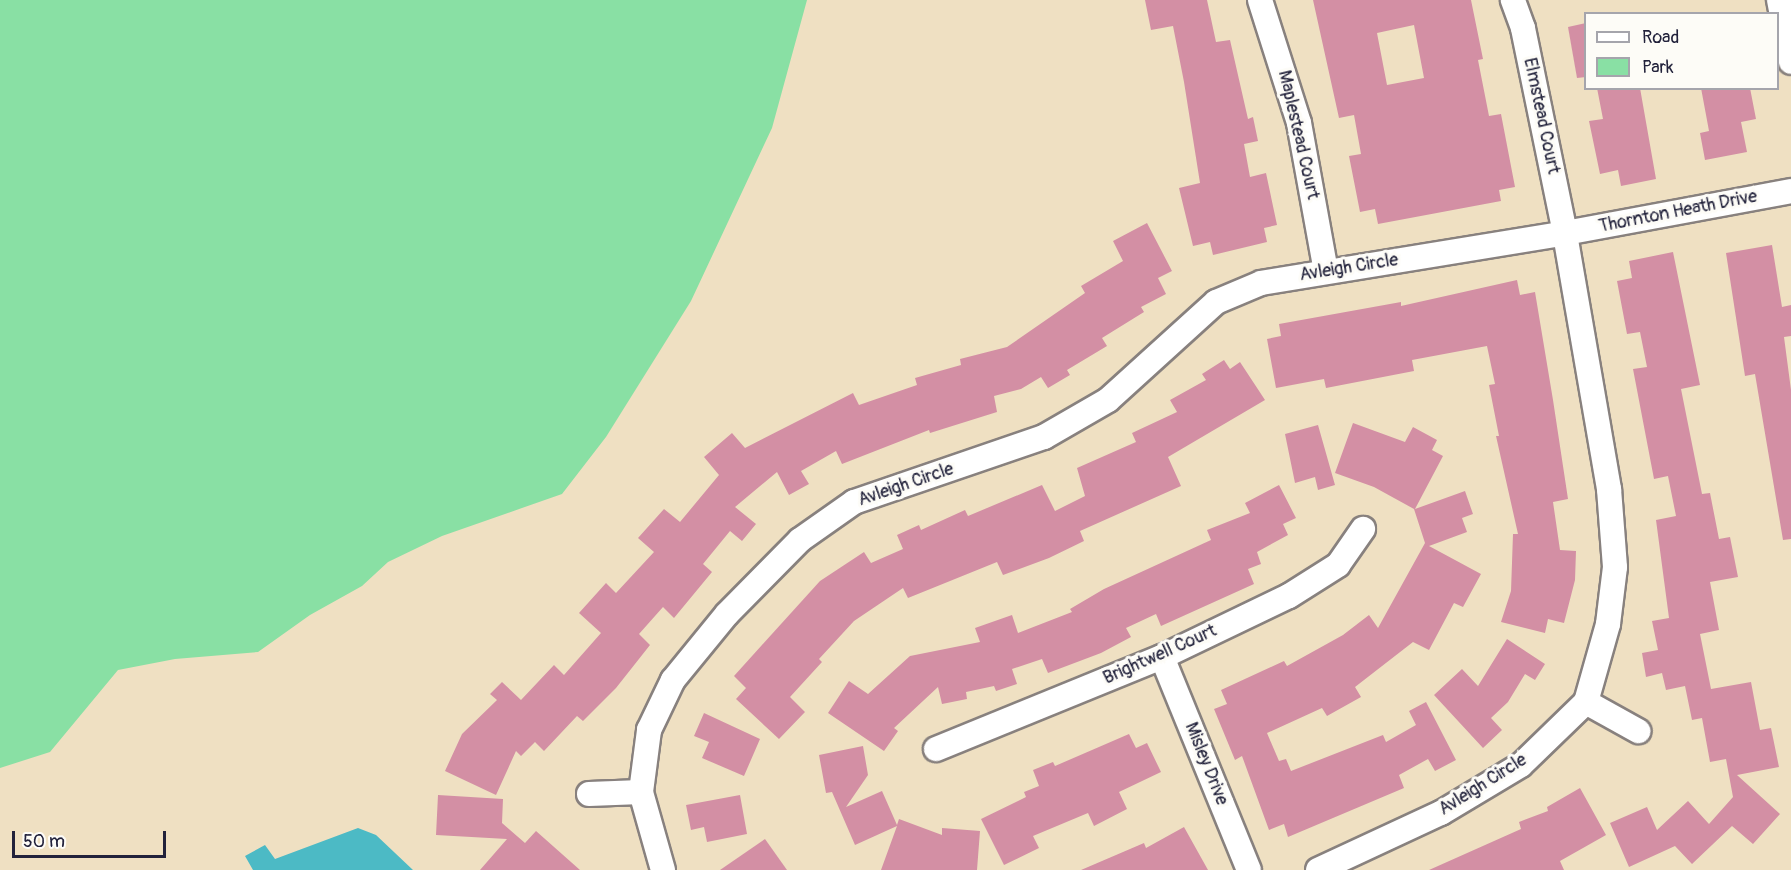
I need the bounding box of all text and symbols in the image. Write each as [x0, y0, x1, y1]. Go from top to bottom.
legend [1584, 12, 1779, 90]
text: Road [1642, 26, 1679, 49]
street label: Elmstead Court [1518, 56, 1564, 176]
text: Park [1642, 56, 1674, 79]
street label: Maplestead Court [1273, 68, 1323, 202]
street label: Thornton Heath Drive [1597, 186, 1759, 238]
street label: Avleigh Circle [1298, 250, 1400, 286]
street label: Avleigh Circle [855, 459, 957, 511]
street label: Brightwell Court [1100, 620, 1220, 690]
street label: Misley Drive [1180, 719, 1232, 809]
street label: Avleigh Circle [1435, 749, 1531, 821]
scale bar [15, 819, 170, 857]
text: 50 m [23, 830, 65, 853]

